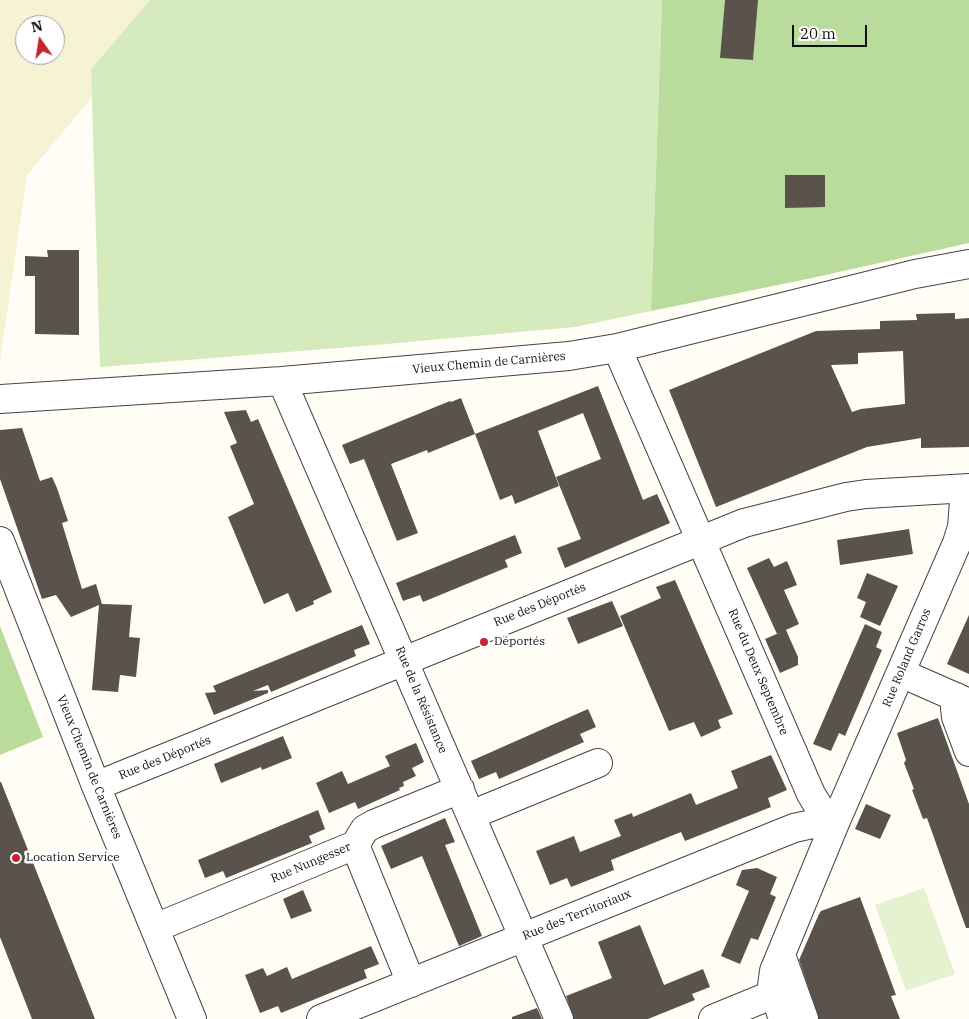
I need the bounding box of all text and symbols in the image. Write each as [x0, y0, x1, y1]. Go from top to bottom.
north arrow [15, 15, 65, 65]
scale bar [794, 15, 869, 47]
text: N [29, 16, 44, 36]
text: 20 m [800, 24, 836, 43]
street label: Vieux Chemin de Carnières [412, 349, 566, 377]
street label: Rue des Déportés [492, 580, 588, 630]
street label: Rue du Deux Septembre [725, 607, 791, 737]
street label: Rue Roland Garros [880, 607, 934, 709]
place label: Déportés [494, 635, 545, 649]
marker: Déportés [478, 636, 490, 648]
street label: Rue de la Résistance [392, 644, 450, 756]
street label: Vieux Chemin de Carnières [54, 693, 124, 841]
street label: Rue des Déportés [117, 733, 213, 783]
street label: Rue Nungesser [269, 840, 353, 886]
place label: Location Service [26, 851, 120, 865]
marker: Location Service [10, 852, 22, 864]
street label: Rue des Territoriaux [521, 887, 633, 943]

